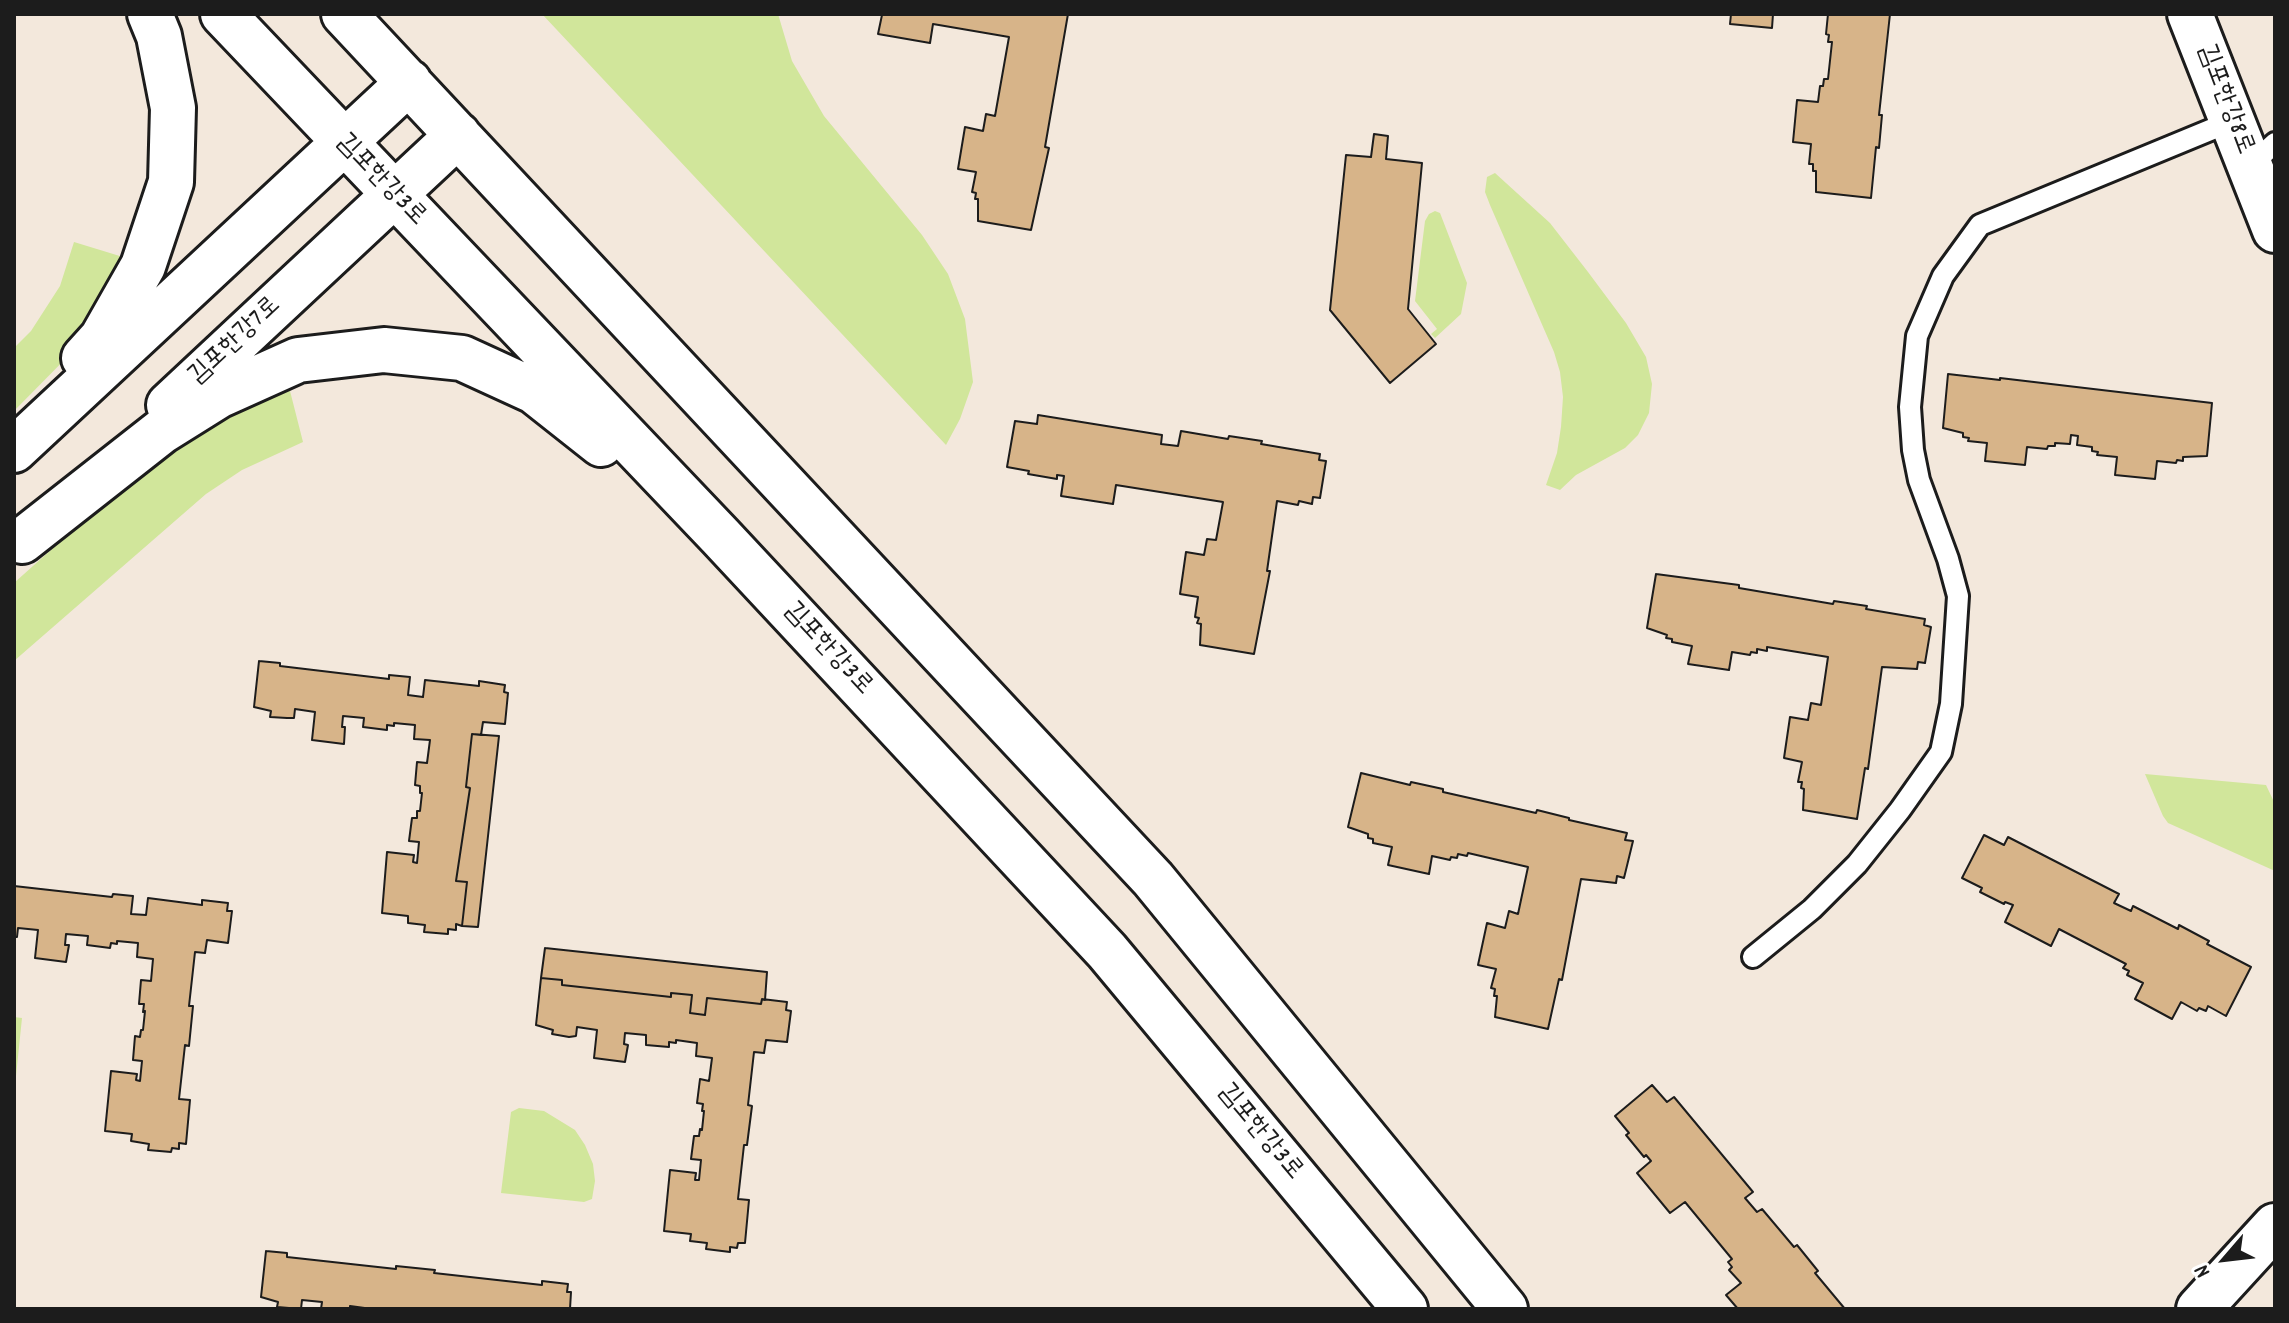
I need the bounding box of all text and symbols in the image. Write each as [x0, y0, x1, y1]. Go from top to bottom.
street label: 김포한강8로 [2189, 41, 2259, 159]
street label: 김포한강3로 [328, 128, 432, 234]
street label: 김포한강7로 [183, 292, 289, 392]
street label: 김포한강3로 [776, 597, 878, 703]
street label: 김포한강3로 [1210, 1078, 1308, 1188]
north arrow [2185, 1219, 2265, 1299]
text: N [2187, 1258, 2220, 1283]

